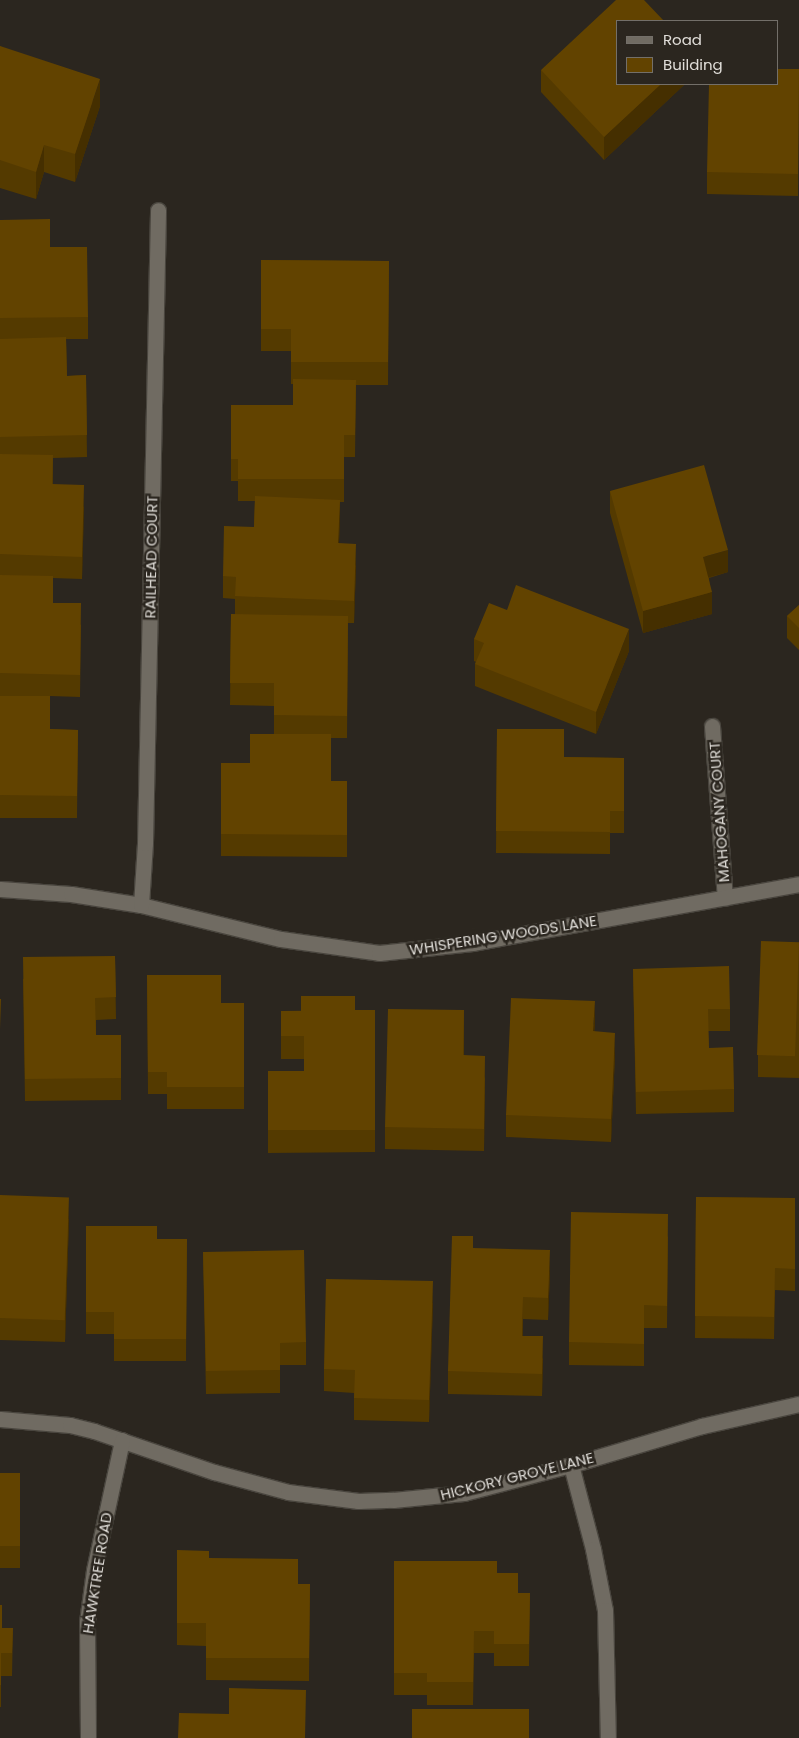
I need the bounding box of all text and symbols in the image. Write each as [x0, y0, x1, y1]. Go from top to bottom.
legend [616, 20, 779, 85]
text: Road [663, 29, 702, 50]
text: Building [663, 54, 723, 75]
street label: RAILHEAD COURT [141, 495, 161, 619]
street label: MAHOGANY COURT [705, 741, 733, 883]
street label: WHISPERING WOODS LANE [408, 911, 598, 959]
street label: HICKORY GROVE LANE [438, 1448, 596, 1504]
street label: HAWKTREE ROAD [79, 1511, 115, 1635]

